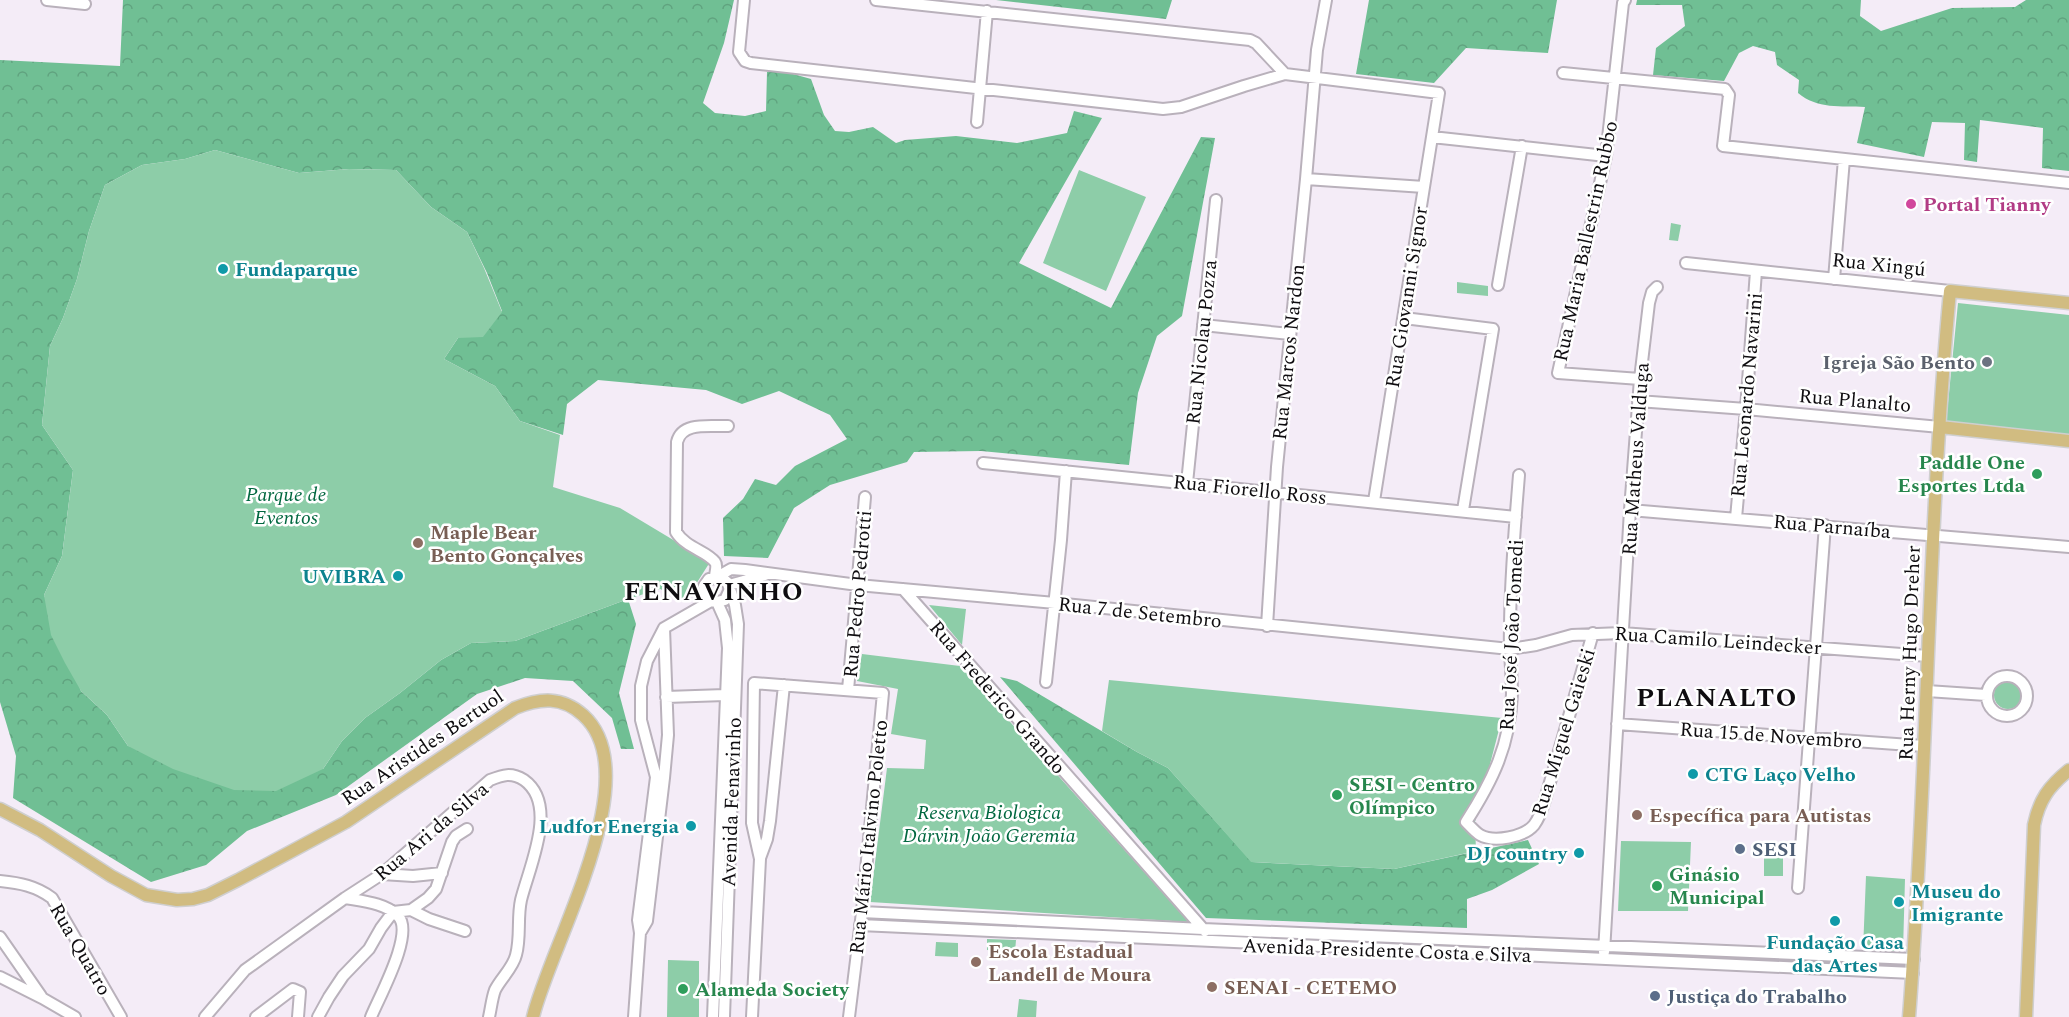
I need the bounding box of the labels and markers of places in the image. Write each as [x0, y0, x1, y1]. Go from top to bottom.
place label: Portal Tianny [1923, 190, 2052, 220]
marker: Portal Tianny [1904, 197, 1918, 211]
place label: Fundaparque [235, 255, 358, 285]
marker: Fundaparque [216, 262, 230, 276]
place label: Igreja São Bento [1823, 348, 1975, 378]
marker: Igreja São Bento [1980, 355, 1994, 369]
place label: Paddle One Esportes Ltda [1897, 448, 2026, 501]
marker: Paddle One Esportes Ltda [2030, 467, 2044, 481]
place label: Maple Bear Bento Gonçalves [430, 518, 584, 571]
marker: Maple Bear Bento Gonçalves [411, 536, 425, 550]
place label: UVIBRA [302, 562, 387, 592]
marker: UVIBRA [391, 569, 405, 583]
place label: CTG Laço Velho [1705, 760, 1856, 790]
marker: CTG Laço Velho [1686, 767, 1700, 781]
place label: SESI - Centro Olímpico [1349, 770, 1475, 823]
marker: SESI - Centro Olímpico [1330, 788, 1344, 802]
place label: Específica para Autistas [1649, 801, 1872, 831]
marker: Específica para Autistas [1630, 808, 1644, 822]
place label: Ludfor Energia [539, 812, 680, 842]
marker: Ludfor Energia [684, 819, 698, 833]
place label: SESI [1752, 835, 1797, 865]
place label: DJ country [1467, 839, 1568, 869]
marker: SESI [1733, 842, 1747, 856]
marker: DJ country [1572, 846, 1586, 860]
place label: Ginásio Municipal [1669, 860, 1765, 913]
place label: Museu do Imigrante [1911, 877, 2003, 930]
marker: Ginásio Municipal [1650, 879, 1664, 893]
marker: Museu do Imigrante [1892, 895, 1906, 909]
marker: Fundação Casa das Artes [1828, 914, 1842, 928]
place label: Fundação Casa das Artes [1766, 928, 1905, 981]
place label: Escola Estadual Landell de Moura [988, 937, 1152, 990]
marker: Escola Estadual Landell de Moura [969, 955, 983, 969]
place label: SENAI - CETEMO [1224, 973, 1397, 1003]
place label: Alameda Society [695, 975, 850, 1005]
marker: SENAI - CETEMO [1205, 980, 1219, 994]
marker: Alameda Society [676, 982, 690, 996]
place label: Justiça do Trabalho [1667, 982, 1847, 1012]
marker: Justiça do Trabalho [1648, 989, 1662, 1003]

